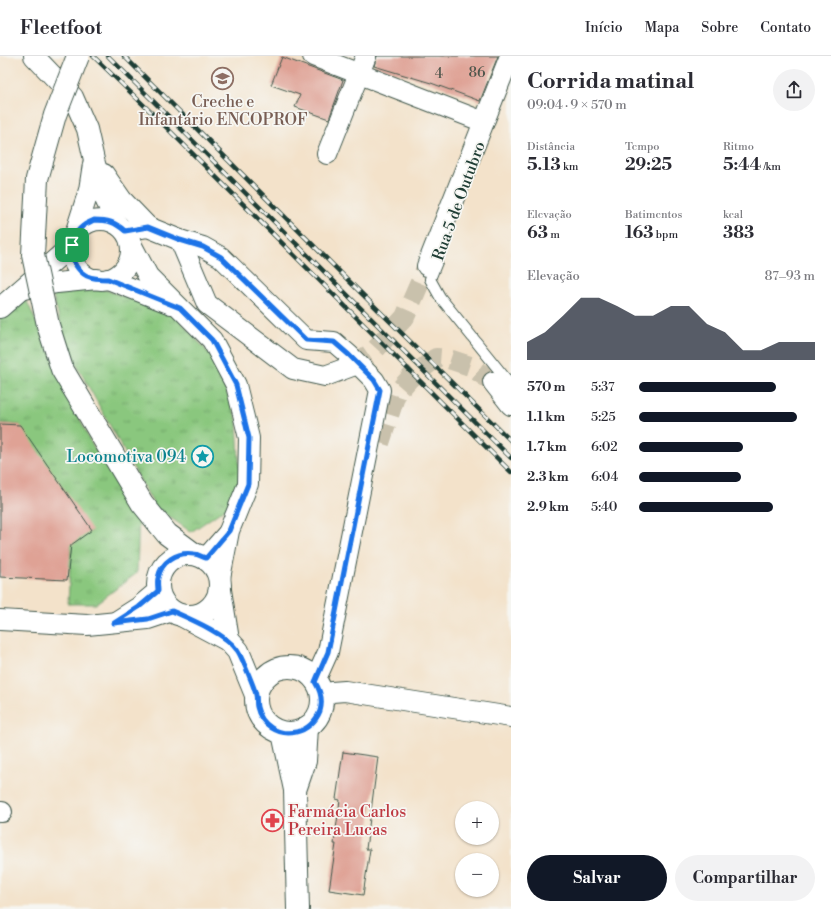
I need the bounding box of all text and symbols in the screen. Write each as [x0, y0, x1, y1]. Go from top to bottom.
text: Fleetfoot [20, 16, 102, 40]
text: Início [585, 19, 623, 37]
text: Mapa [645, 19, 679, 37]
text: Sobre [701, 19, 738, 37]
text: Contato [760, 19, 811, 37]
house number: 86 [468, 64, 486, 82]
house number: 4 [435, 65, 443, 83]
school or university icon: Creche e Infantário ENCOPROF [210, 66, 236, 92]
text: Corrida matinal [527, 68, 694, 95]
button: share [773, 69, 815, 111]
place label: Creche e Infantário ENCOPROF [139, 92, 307, 130]
text: 09:04 · 9 × 570 m [527, 97, 627, 113]
street label: Rua 5 de Outubro [428, 139, 490, 263]
text: Distância [527, 140, 575, 154]
text: Tempo [625, 140, 659, 154]
text: Ritmo [723, 140, 754, 154]
text: 5.13 [527, 154, 561, 176]
text: 29:25 [625, 154, 672, 176]
text: 5:44 [723, 154, 761, 176]
text: km [561, 160, 578, 174]
text: /km [761, 160, 781, 174]
text: Elevação [527, 208, 572, 222]
text: Batimentos [625, 208, 682, 222]
text: kcal [723, 208, 743, 222]
text: 63 [527, 222, 548, 244]
text: 163 [625, 222, 654, 244]
text: 383 [723, 222, 754, 244]
pin [55, 228, 89, 262]
text: m [548, 228, 560, 242]
text: bpm [654, 228, 678, 242]
icon: arrive [61, 234, 83, 256]
text: Elevação [527, 268, 580, 284]
text: 87–93 m [765, 268, 815, 284]
text: 570 m [527, 379, 565, 395]
text: 5:37 [591, 379, 615, 395]
text: 1.1 km [527, 409, 565, 425]
text: 5:25 [591, 409, 616, 425]
text: 1.7 km [527, 439, 567, 455]
text: 6:02 [591, 439, 618, 455]
place icon: Locomotiva 094 [189, 444, 215, 470]
place label: Locomotiva 094 [66, 447, 186, 467]
text: 2.3 km [527, 469, 568, 485]
text: 6:04 [591, 469, 618, 485]
text: 2.9 km [527, 499, 569, 515]
text: 5:40 [591, 499, 617, 515]
map controls [455, 801, 499, 897]
button: + [455, 801, 499, 845]
place label: Farmácia Carlos Pereira Lucas [288, 802, 406, 840]
pharmacy icon: Farmácia Carlos Pereira Lucas [260, 808, 286, 834]
button: − [455, 853, 499, 897]
button: Salvar [527, 855, 667, 901]
button: Compartilhar [675, 855, 815, 901]

